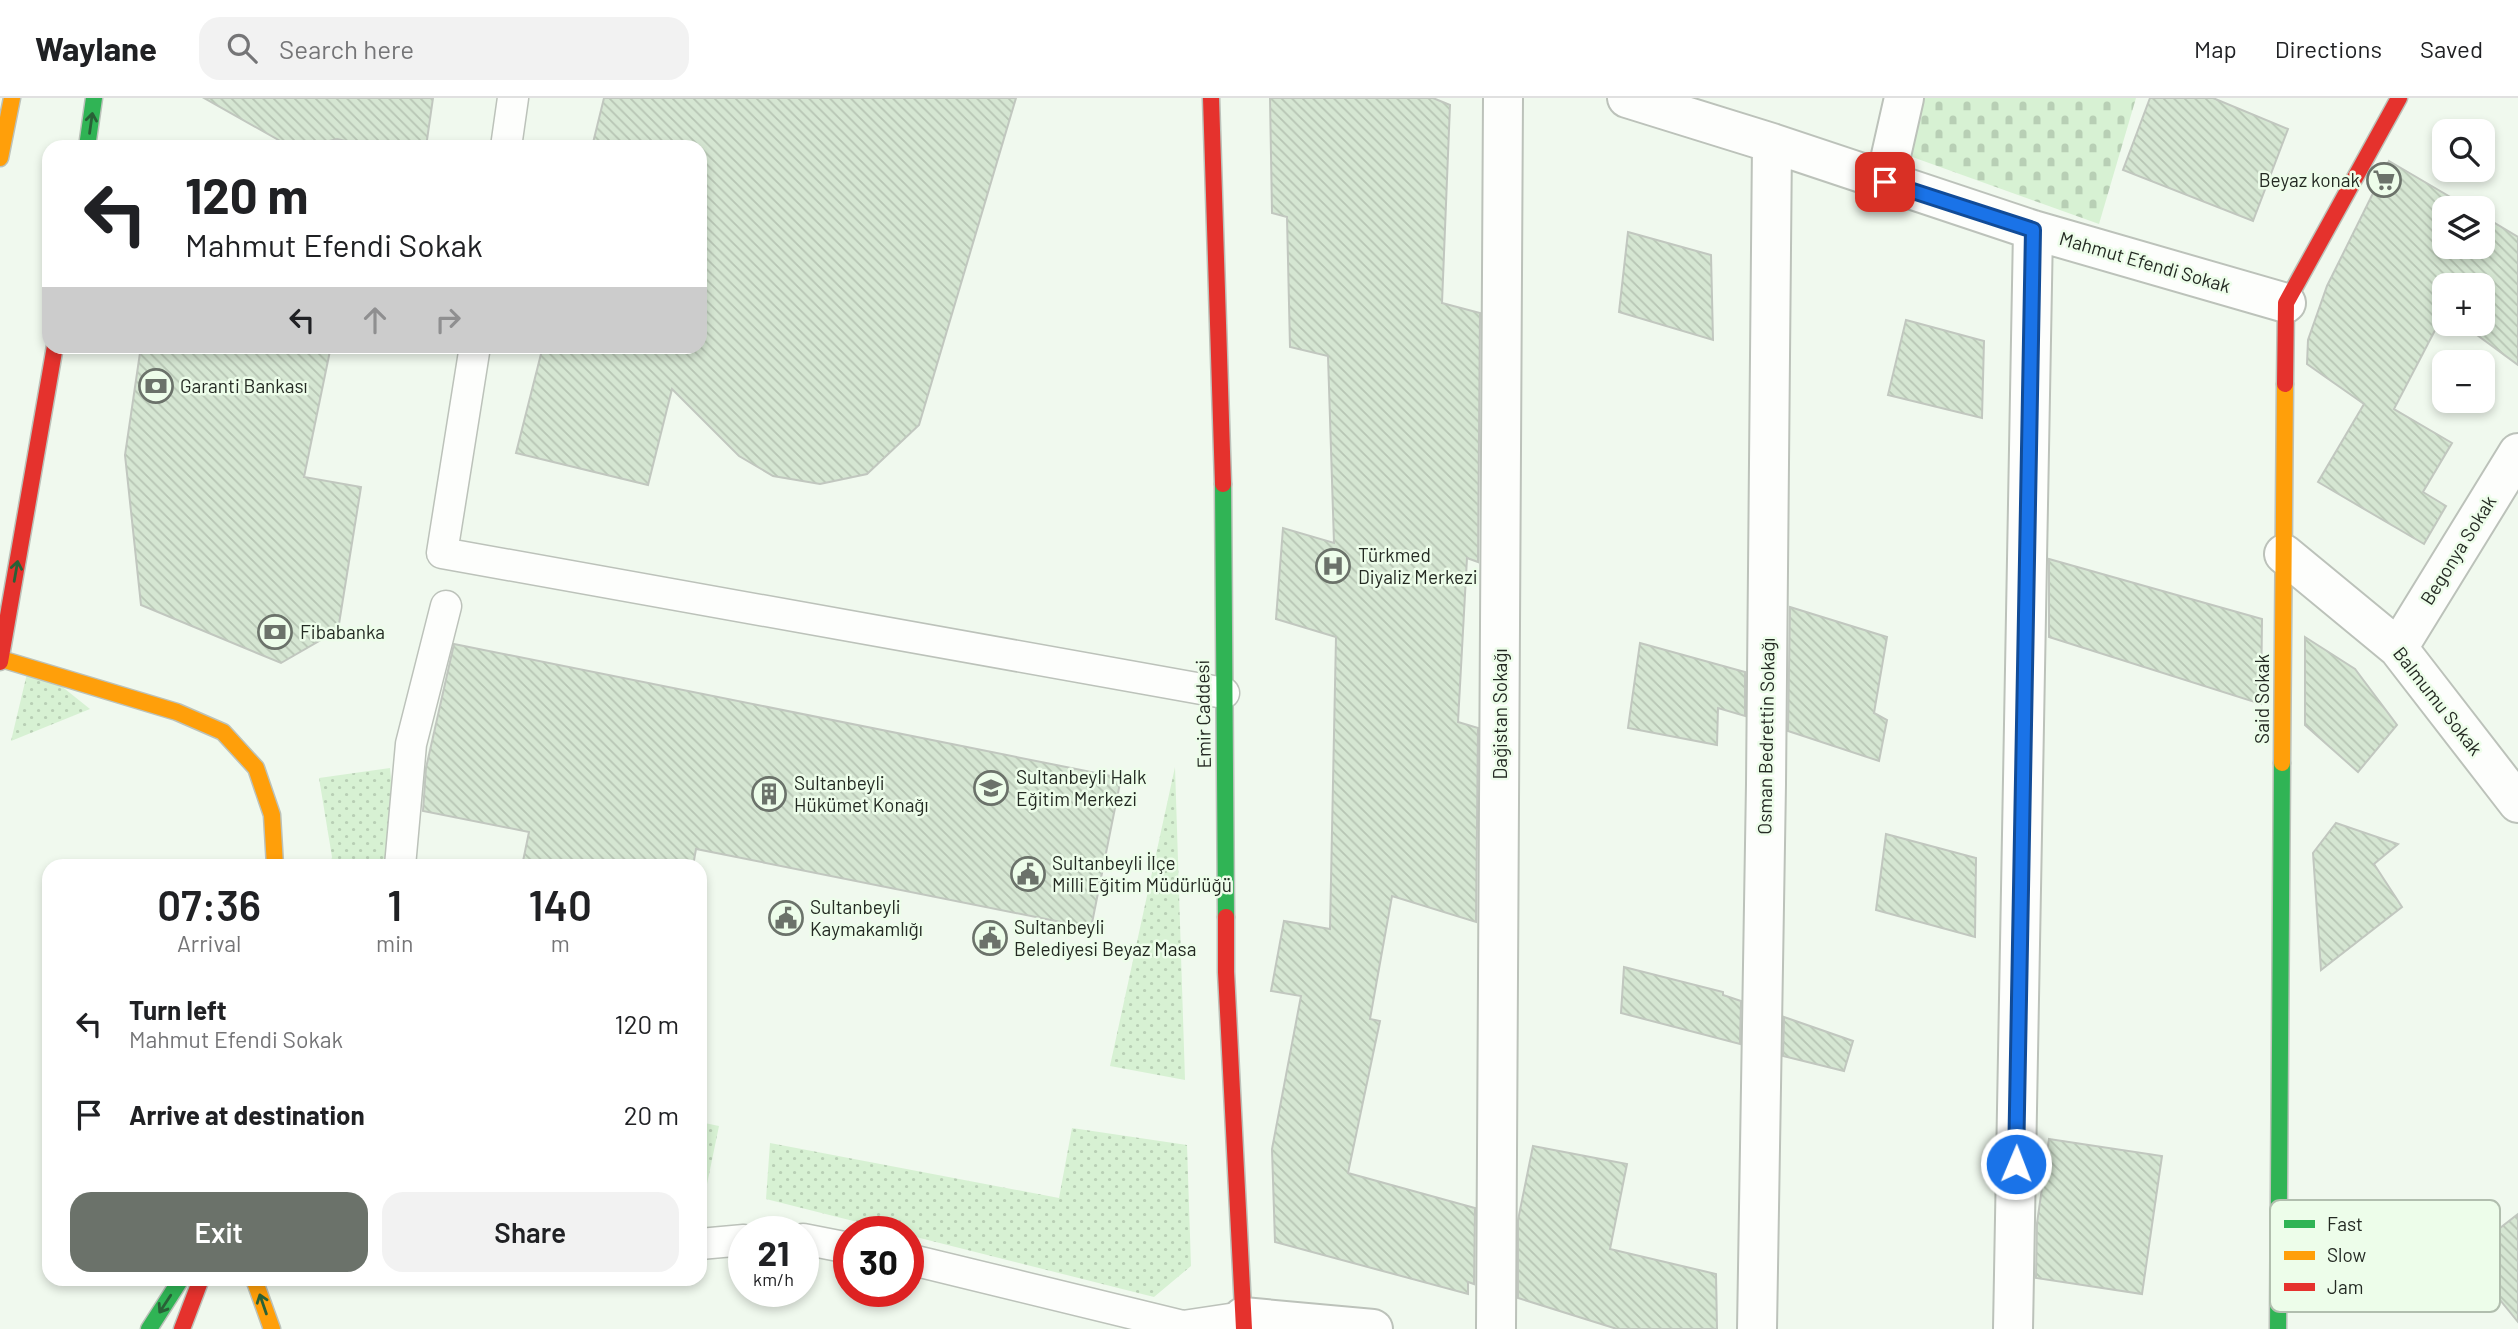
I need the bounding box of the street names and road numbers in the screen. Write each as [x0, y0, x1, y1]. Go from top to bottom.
street label: Mahmut Efendi Sokak [2057, 226, 2233, 297]
street label: Begonya Sokak [2415, 491, 2500, 609]
street label: Osman Bedrettin Sokağı [1752, 637, 1779, 835]
street label: Balmumu Sokak [2389, 642, 2488, 760]
street label: Dağistan Sokağı [1488, 649, 1511, 779]
street label: Said Sokak [2250, 654, 2273, 744]
street label: Emir Caddesi [1190, 660, 1215, 768]

